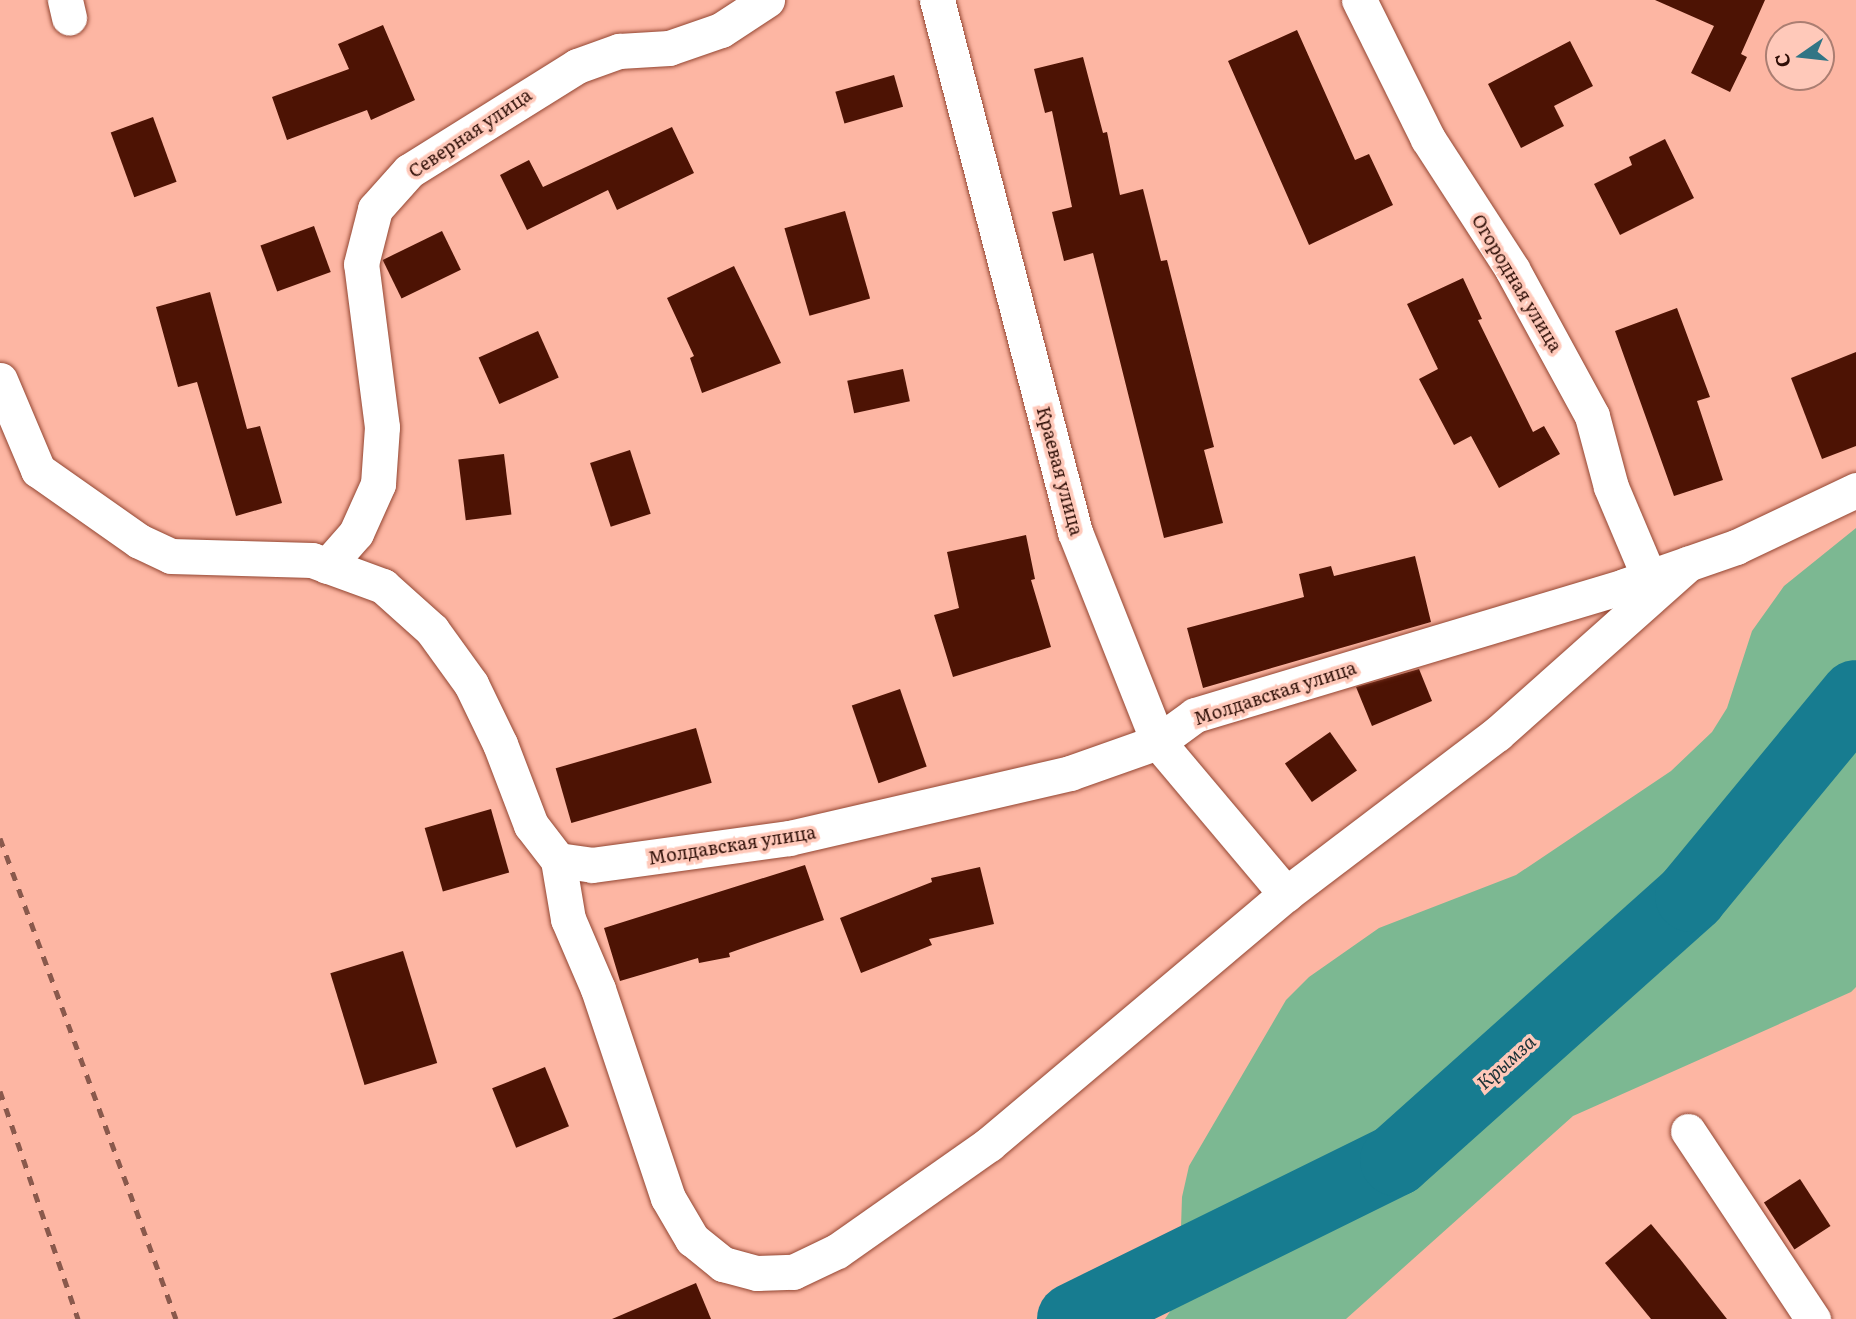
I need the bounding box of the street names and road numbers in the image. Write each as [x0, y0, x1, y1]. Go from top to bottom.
street label: Северная улица [404, 84, 536, 182]
street label: Огородная улица [1467, 210, 1567, 356]
street label: Краевая улица [1032, 404, 1088, 538]
street label: Молдавская улица [1191, 657, 1359, 729]
street label: Молдавская улица [647, 821, 817, 869]

